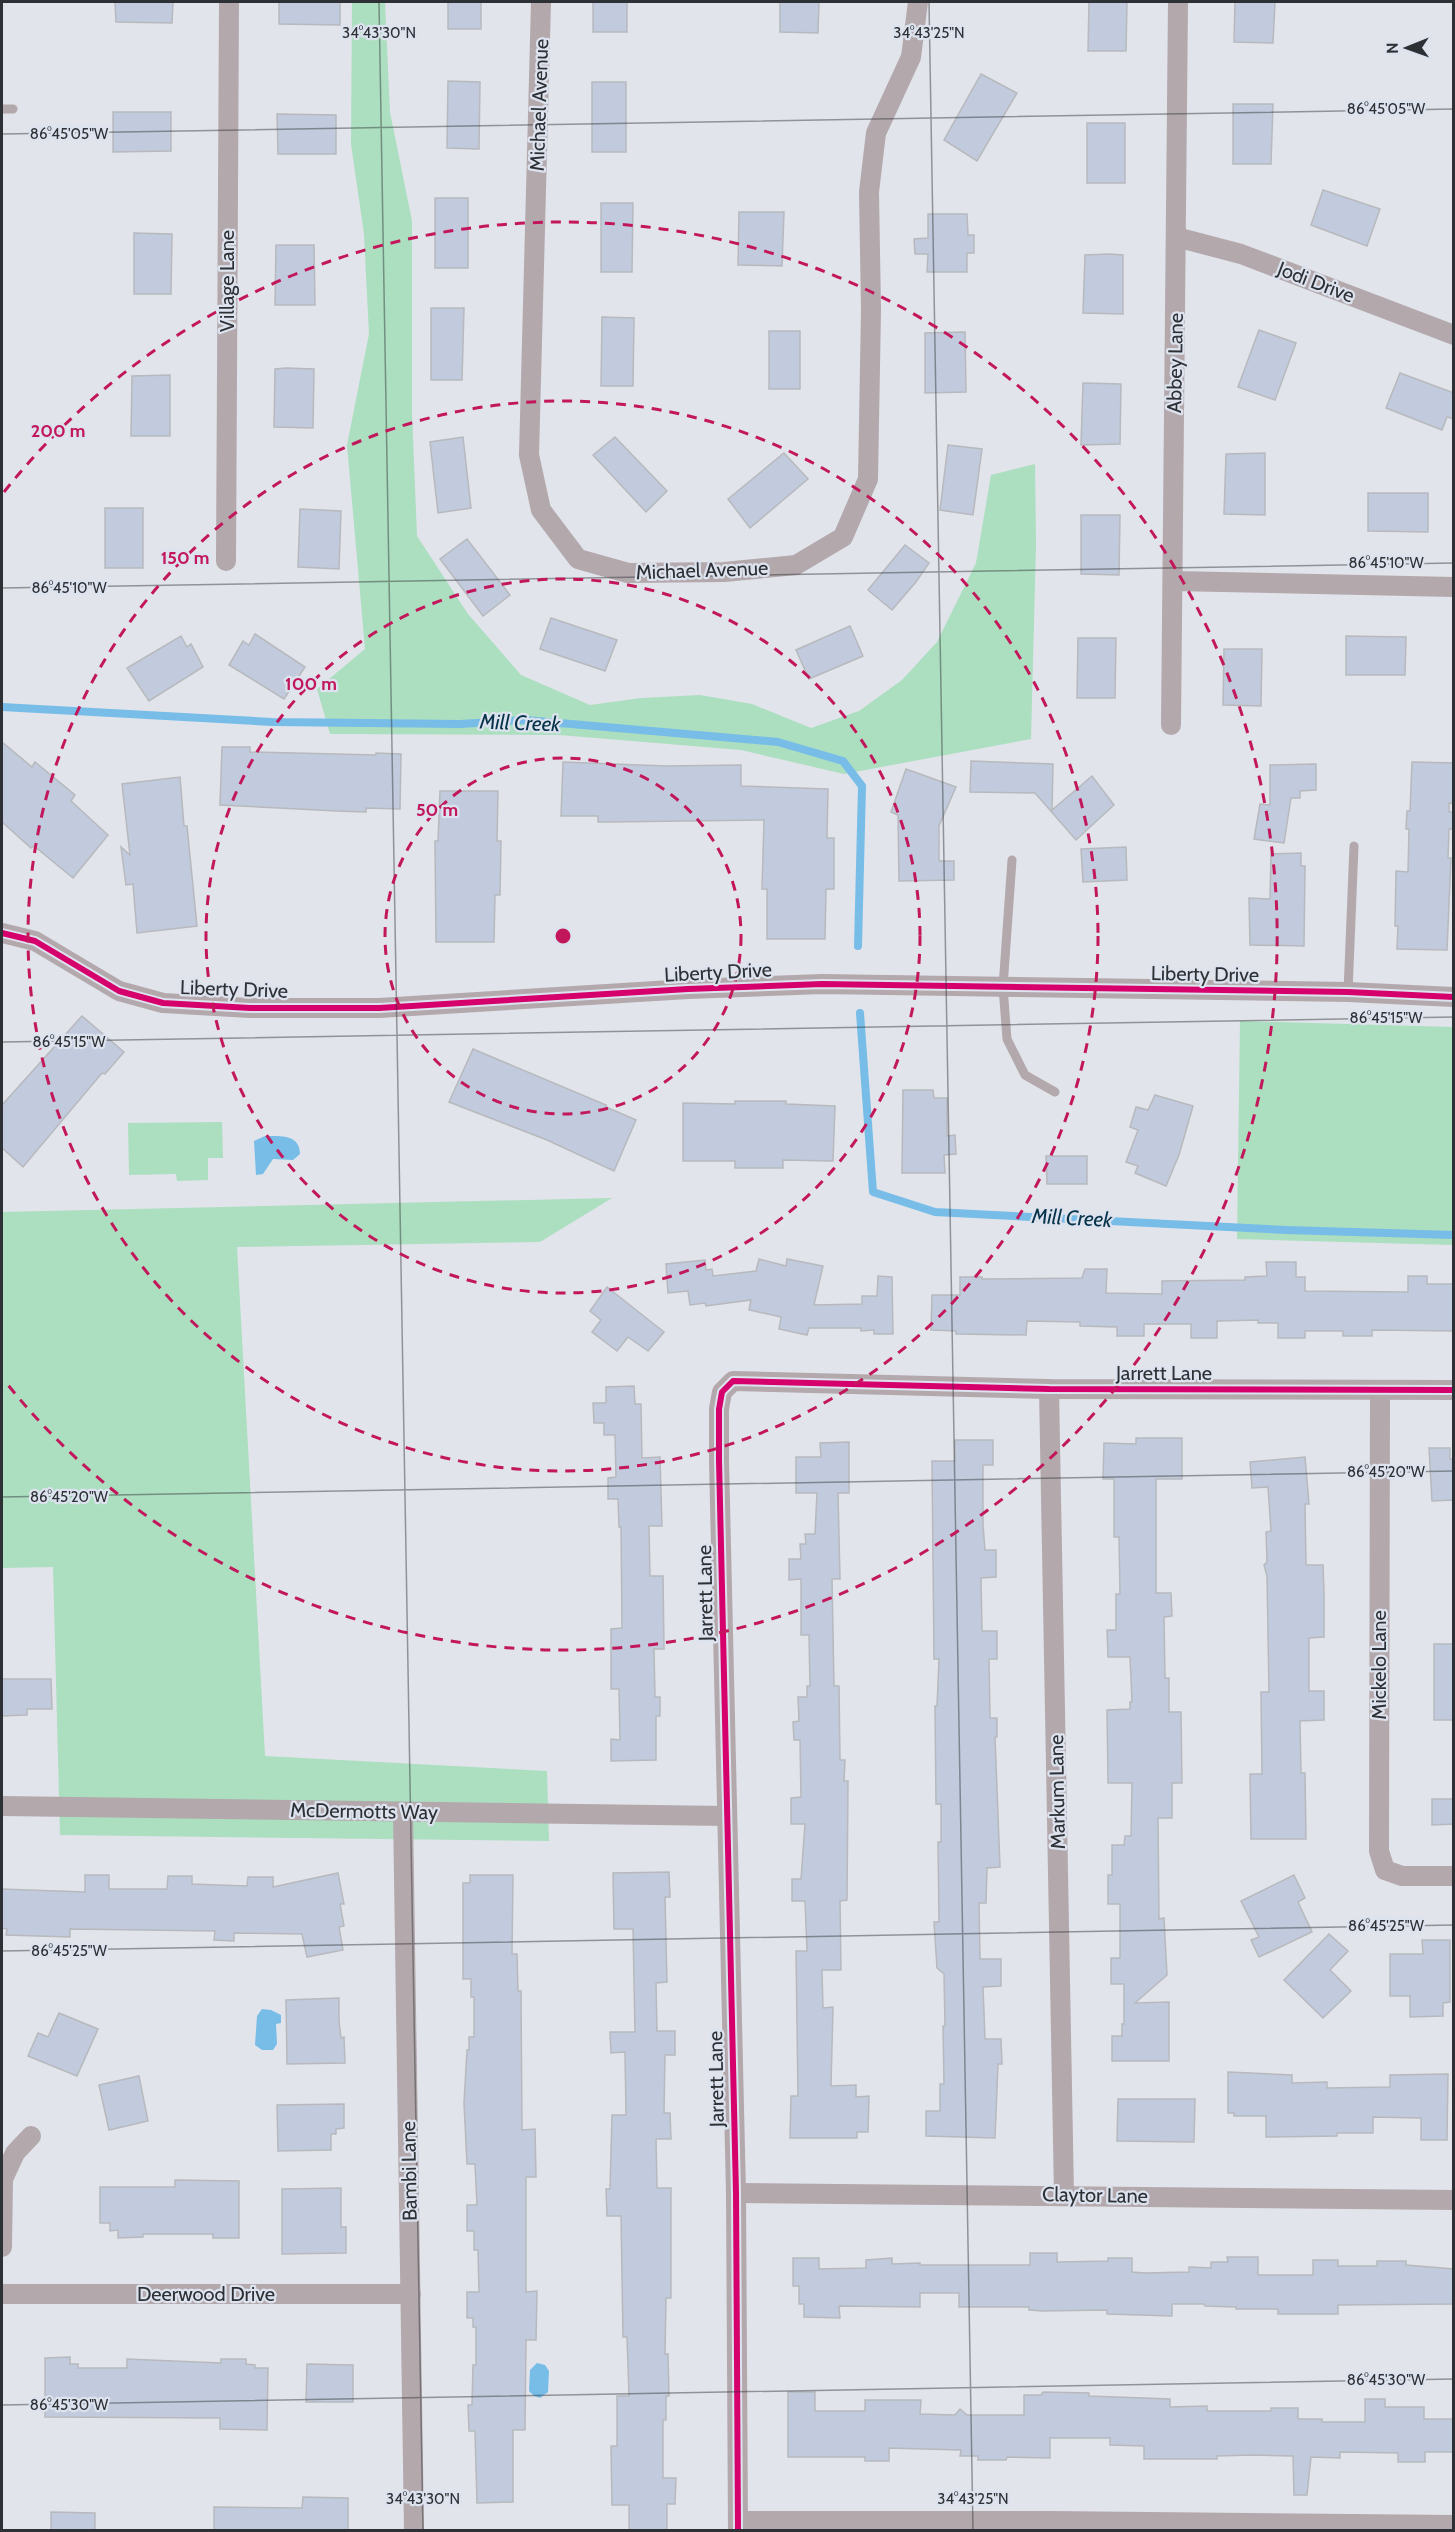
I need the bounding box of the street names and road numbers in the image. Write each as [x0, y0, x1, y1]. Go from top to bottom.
street label: Michael Avenue [525, 38, 553, 172]
street label: Village Lane [215, 230, 239, 332]
street label: Jodi Drive [1273, 256, 1358, 308]
street label: Abbey Lane [1162, 313, 1188, 413]
street label: Michael Avenue [635, 556, 769, 584]
street label: Liberty Drive [663, 957, 773, 987]
street label: Liberty Drive [1151, 961, 1259, 987]
street label: Liberty Drive [180, 975, 288, 1003]
street label: Jarrett Lane [1115, 1361, 1212, 1385]
street label: Jarrett Lane [692, 1545, 718, 1642]
street label: Mickelo Lane [1367, 1610, 1391, 1720]
street label: Markum Lane [1044, 1735, 1070, 1849]
street label: McDermotts Way [290, 1798, 438, 1824]
street label: Jarrett Lane [703, 2031, 729, 2128]
street label: Bambi Lane [396, 2121, 422, 2221]
street label: Claytor Lane [1042, 2182, 1148, 2208]
street label: Deerwood Drive [137, 2282, 275, 2306]

